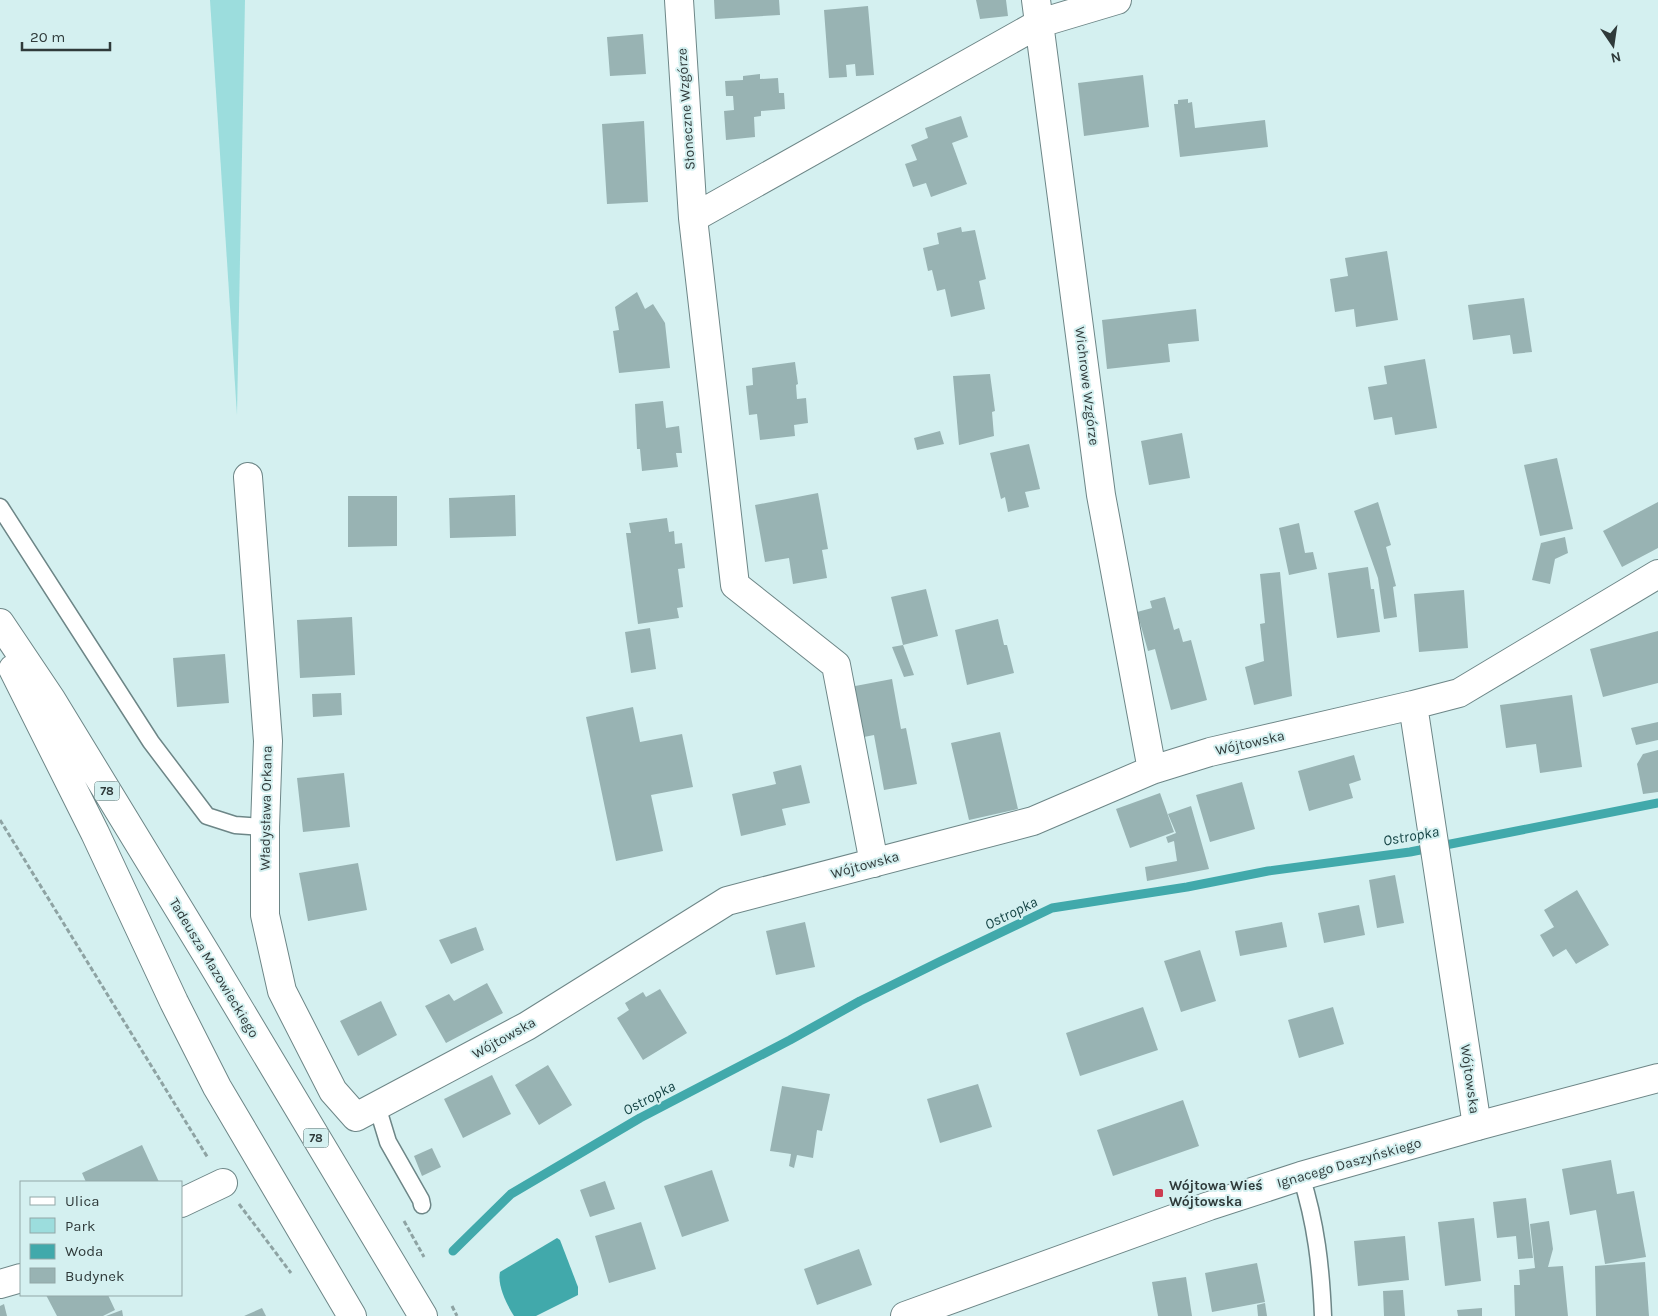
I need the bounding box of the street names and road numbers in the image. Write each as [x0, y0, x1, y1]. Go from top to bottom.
street label: Słoneczne Wzgórze [673, 48, 699, 170]
street label: Wichrowe Wzgórze [1071, 326, 1103, 446]
street label: Wójtowska [1214, 727, 1286, 759]
street label: Władysława Orkana [256, 745, 276, 871]
road number: 78 [94, 781, 120, 800]
street label: Wójtowska [829, 848, 901, 882]
street label: Tadeusza Mazowieckiego [166, 895, 262, 1041]
street label: Wójtowska [469, 1014, 539, 1062]
street label: Wójtowska [1457, 1043, 1483, 1115]
road number: 78 [304, 1128, 328, 1148]
street label: Ignacego Daszyńskiego [1275, 1134, 1423, 1192]

